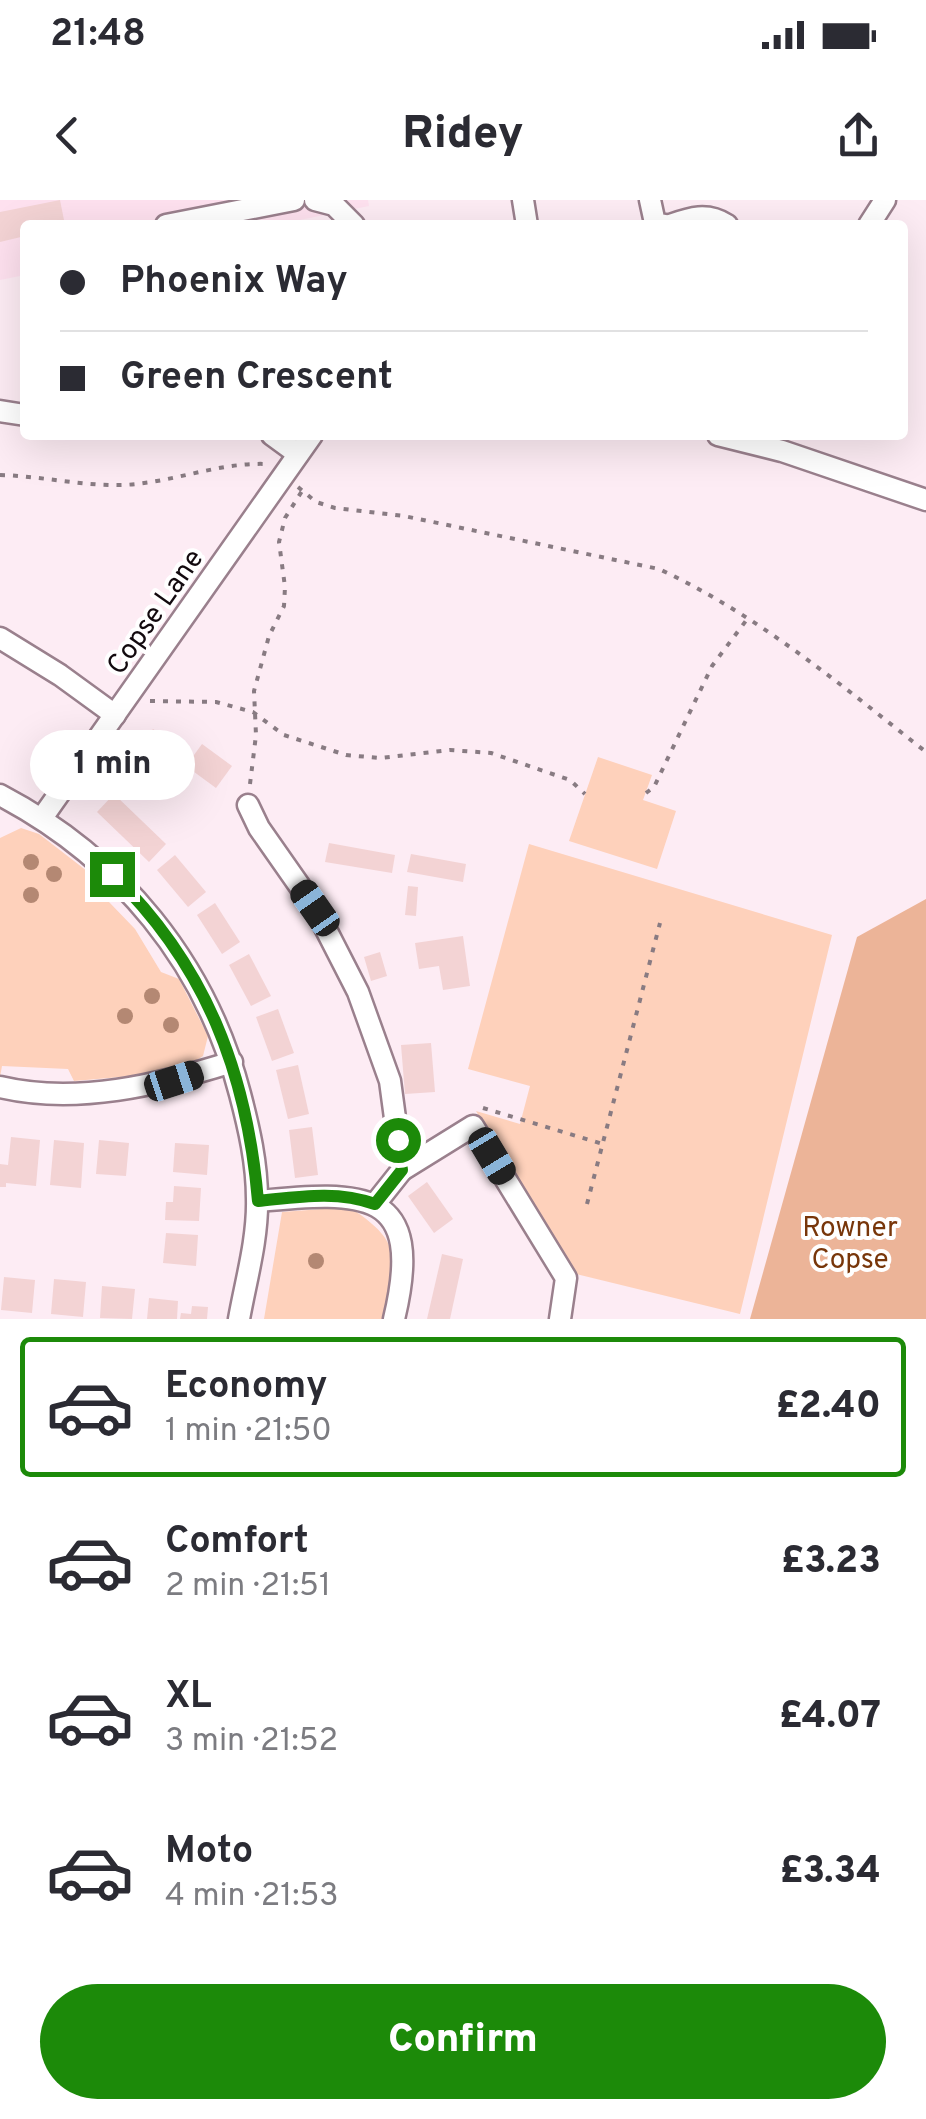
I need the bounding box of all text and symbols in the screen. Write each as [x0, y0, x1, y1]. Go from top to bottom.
text: 21:48 [50, 11, 146, 60]
text: Ridey [402, 107, 524, 164]
icon: back [40, 108, 95, 163]
icon: share [831, 108, 886, 163]
text: Phoenix Way [120, 258, 348, 307]
text: Green Crescent [120, 354, 393, 403]
street label: Copse Lane [100, 543, 213, 683]
callout: 1 min [29, 729, 194, 799]
text: 1 min [73, 745, 152, 785]
route end [90, 852, 135, 897]
car [286, 875, 344, 941]
car [141, 1057, 207, 1105]
route start [376, 1118, 421, 1163]
car [464, 1123, 520, 1189]
park label: Rowner Copse [802, 1211, 898, 1279]
icon: car [45, 1362, 135, 1452]
text: Economy [165, 1363, 327, 1412]
text: £2.40 [775, 1383, 881, 1432]
text: 1 min · 21:50 [165, 1412, 332, 1452]
icon: car [45, 1517, 135, 1607]
text: Comfort [165, 1518, 309, 1567]
text: £3.23 [781, 1538, 881, 1587]
text: 2 min · 21:51 [165, 1567, 331, 1607]
icon: car [45, 1672, 135, 1762]
text: XL [165, 1673, 212, 1722]
text: £4.07 [779, 1693, 881, 1742]
text: 3 min · 21:52 [165, 1722, 338, 1762]
icon: car [45, 1827, 135, 1917]
text: Moto [165, 1828, 253, 1877]
text: £3.34 [779, 1848, 881, 1897]
text: 4 min · 21:53 [165, 1877, 339, 1917]
button: Confirm [40, 1984, 886, 2099]

